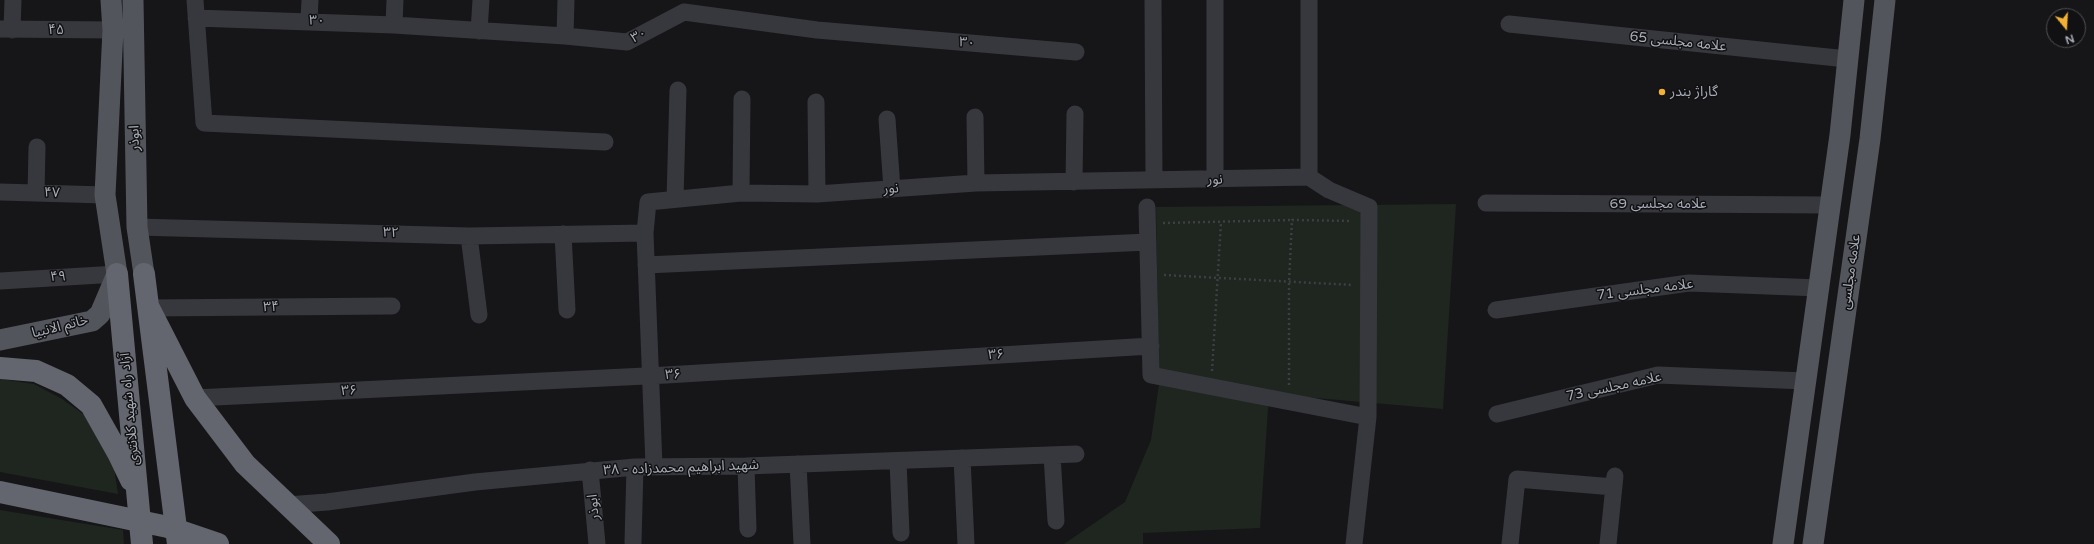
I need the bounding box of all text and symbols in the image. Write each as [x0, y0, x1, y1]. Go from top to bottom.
north arrow [2046, 8, 2086, 48]
street label: ۳۰ [309, 12, 325, 30]
street label: ۴۵ [48, 22, 64, 38]
street label: ۳۰ [628, 25, 650, 47]
street label: علامه مجلسی 65 [1629, 29, 1727, 55]
text: N [2063, 31, 2076, 46]
street label: ۳۰ [958, 34, 976, 52]
place label: گاراژ بندر [1670, 84, 1718, 100]
marker: گاراژ بندر [1657, 87, 1667, 97]
street label: ابوذر [126, 125, 144, 151]
street label: نور [1207, 171, 1223, 189]
street label: نور [883, 180, 899, 198]
street label: ۴۷ [44, 184, 60, 202]
street label: علامه مجلسی 69 [1609, 196, 1707, 212]
street label: ۳۲ [383, 224, 399, 242]
street label: علامه مجلسی [1837, 233, 1865, 311]
street label: ۴۹ [50, 268, 66, 286]
street label: علامه مجلسی 71 [1596, 276, 1694, 304]
street label: ۳۴ [263, 299, 279, 315]
street label: خاتم الانبیا [30, 312, 90, 342]
street label: ۳۶ [988, 346, 1004, 364]
street label: آزاد راه شهید کلانتری [117, 352, 143, 466]
street label: ۳۶ [665, 366, 681, 384]
street label: علامه مجلسی 73 [1565, 369, 1663, 405]
street label: ۳۶ [341, 382, 357, 400]
street label: شهید ابراهیم محمدزاده - ۳۸ [603, 457, 759, 479]
street label: ابوذر [585, 494, 603, 520]

